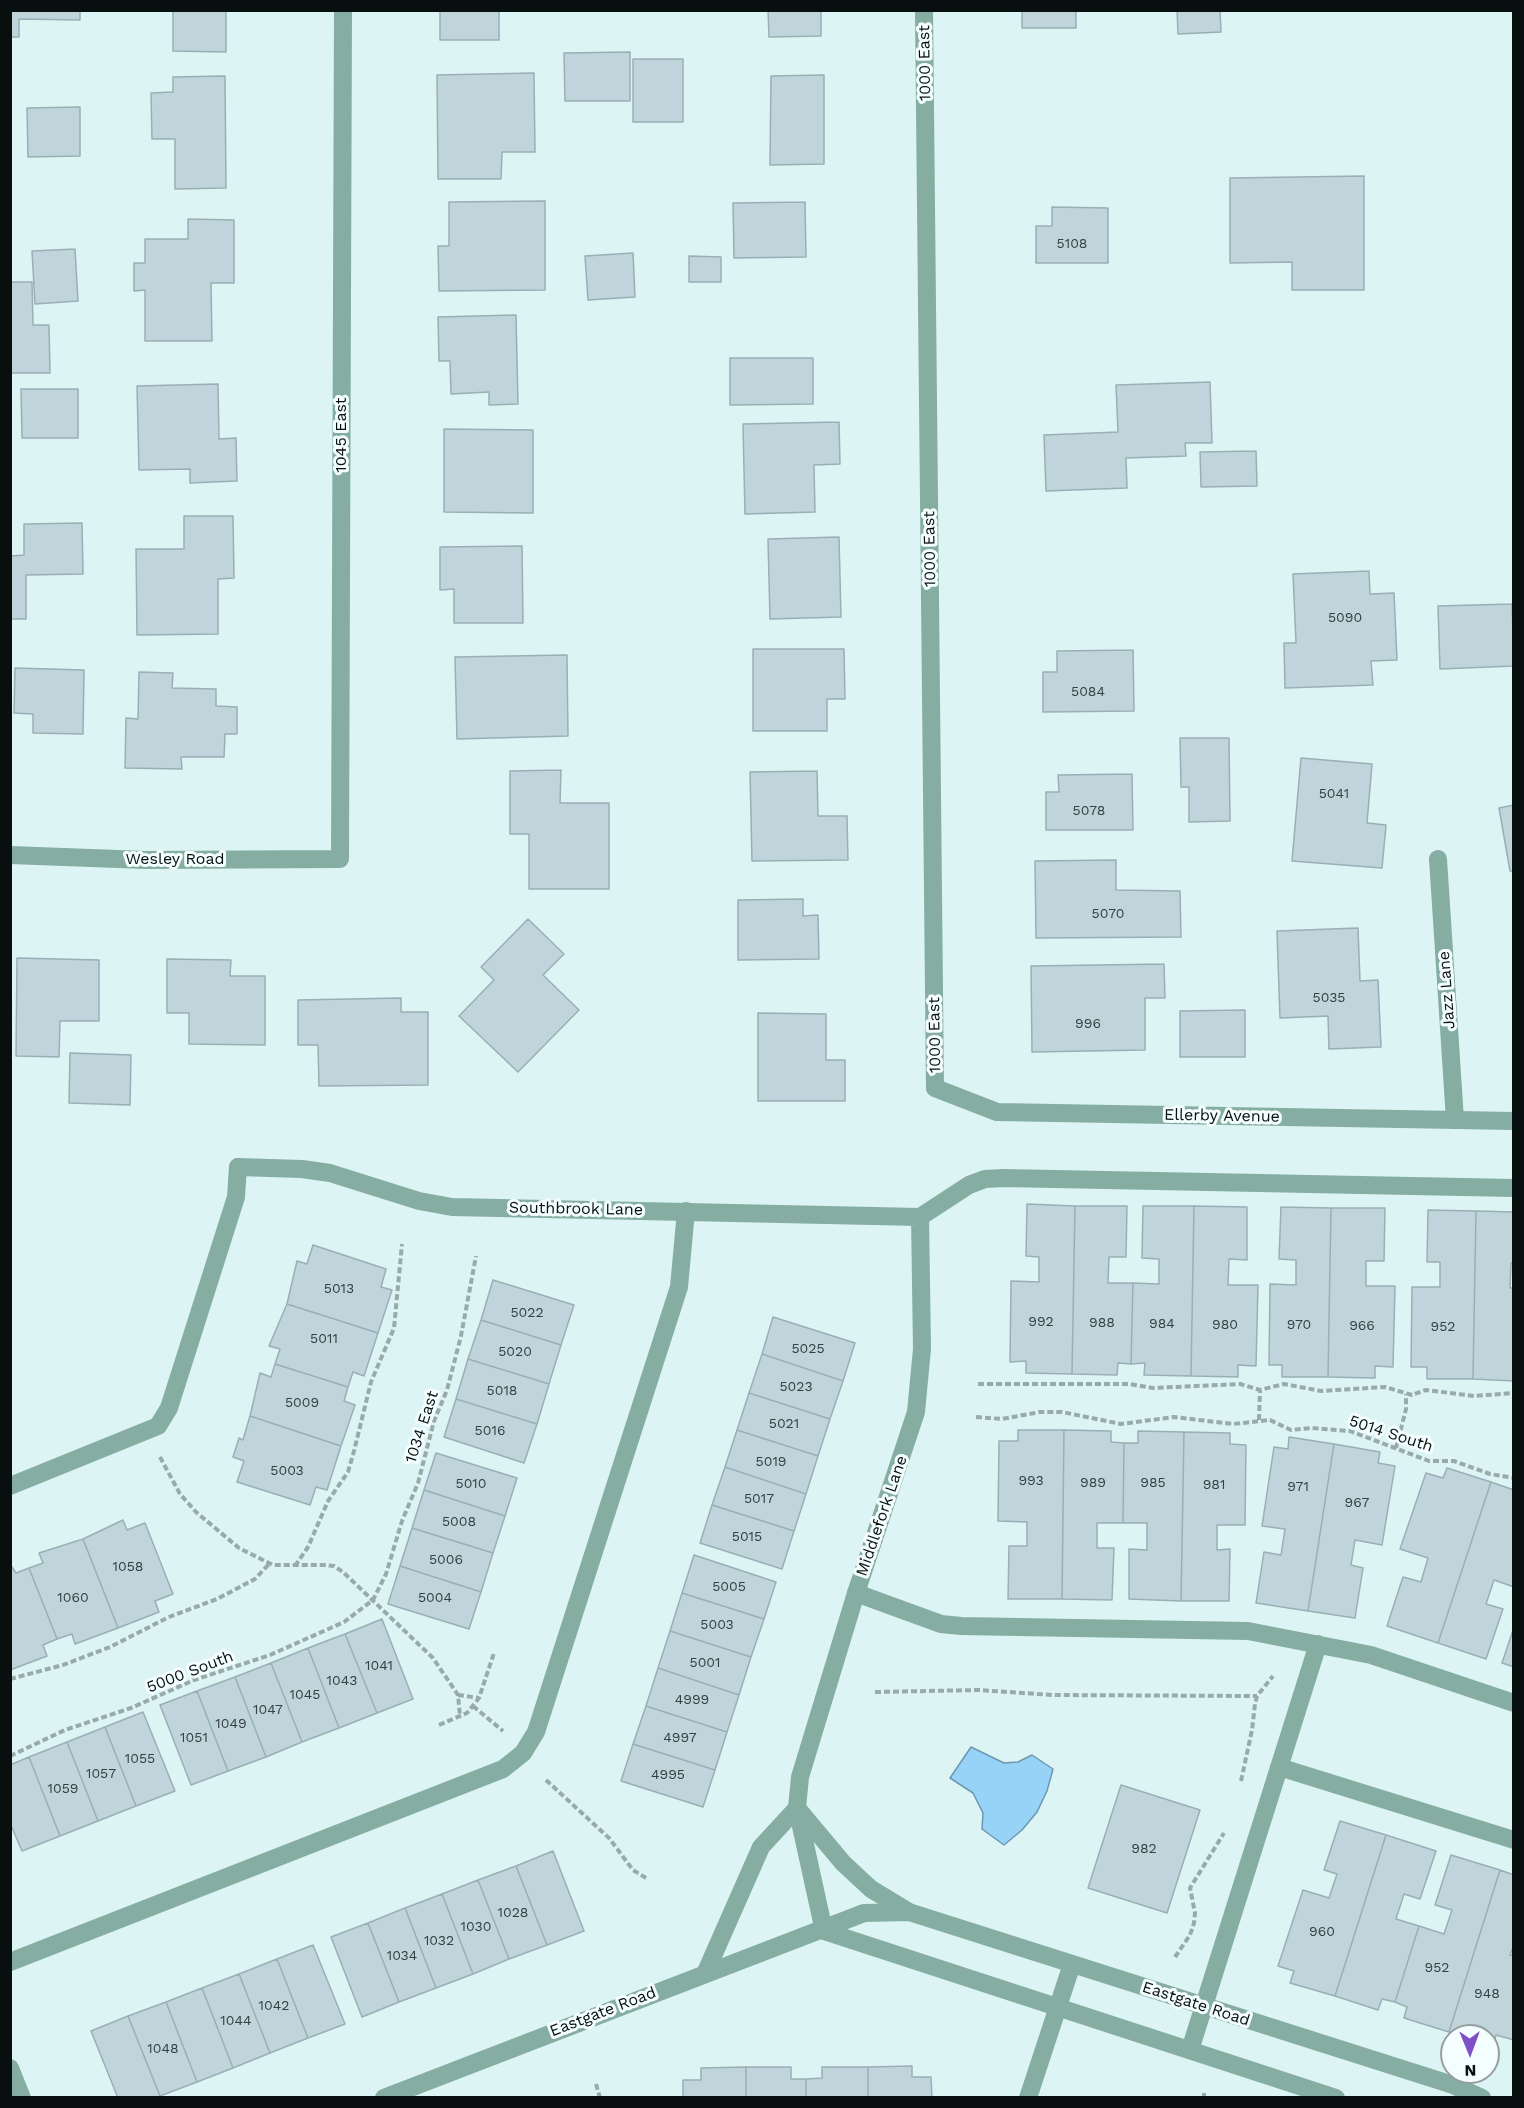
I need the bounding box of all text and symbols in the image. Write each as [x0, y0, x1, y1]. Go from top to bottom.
street label: 1000 East [915, 25, 935, 101]
house number: 5108 [1057, 236, 1087, 252]
street label: 1045 East [331, 397, 351, 473]
street label: 1000 East [920, 511, 940, 587]
house number: 5090 [1328, 610, 1362, 626]
house number: 5084 [1071, 684, 1105, 700]
house number: 5041 [1319, 786, 1349, 802]
house number: 5078 [1073, 803, 1105, 819]
street label: Wesley Road [125, 849, 225, 869]
house number: 5070 [1092, 906, 1124, 922]
street label: Jazz Lane [1435, 950, 1459, 1030]
house number: 5035 [1313, 990, 1345, 1006]
street label: 1000 East [925, 997, 945, 1073]
house number: 996 [1075, 1016, 1101, 1032]
street label: Ellerby Avenue [1164, 1105, 1280, 1127]
street label: Southbrook Lane [509, 1198, 643, 1220]
house number: 5013 [324, 1281, 354, 1297]
house number: 5022 [510, 1305, 544, 1321]
house number: 992 [1028, 1314, 1054, 1330]
house number: 988 [1089, 1315, 1115, 1331]
house number: 984 [1149, 1316, 1175, 1332]
house number: 980 [1212, 1317, 1238, 1333]
house number: 970 [1287, 1317, 1311, 1333]
house number: 966 [1349, 1318, 1375, 1334]
house number: 952 [1431, 1319, 1455, 1335]
house number: 5011 [310, 1331, 338, 1347]
house number: 5025 [791, 1341, 825, 1357]
house number: 5020 [498, 1344, 532, 1360]
house number: 5023 [779, 1379, 813, 1395]
house number: 5018 [487, 1383, 517, 1399]
street label: 1034 East [401, 1388, 443, 1466]
house number: 5009 [285, 1395, 319, 1411]
street label: 5014 South [1347, 1411, 1435, 1457]
house number: 5021 [769, 1416, 799, 1432]
house number: 5016 [475, 1423, 505, 1439]
street label: Middlefork Lane [852, 1453, 912, 1579]
house number: 5019 [756, 1454, 786, 1470]
house number: 5003 [270, 1463, 304, 1479]
house number: 993 [1018, 1473, 1044, 1489]
house number: 989 [1080, 1475, 1106, 1491]
house number: 985 [1140, 1475, 1166, 1491]
house number: 5010 [455, 1476, 487, 1492]
house number: 981 [1203, 1477, 1225, 1493]
house number: 971 [1287, 1479, 1309, 1495]
house number: 5017 [744, 1491, 774, 1507]
house number: 967 [1345, 1495, 1369, 1511]
house number: 5008 [442, 1514, 476, 1530]
house number: 5015 [732, 1529, 762, 1545]
house number: 5006 [429, 1552, 463, 1568]
house number: 1058 [113, 1559, 143, 1575]
house number: 5005 [712, 1579, 746, 1595]
house number: 1060 [57, 1590, 89, 1606]
house number: 5004 [418, 1590, 452, 1606]
house number: 5003 [700, 1617, 734, 1633]
street label: 5000 South [144, 1647, 236, 1697]
house number: 5001 [689, 1655, 721, 1671]
house number: 1041 [365, 1658, 393, 1674]
house number: 1043 [327, 1673, 357, 1689]
house number: 1045 [290, 1687, 320, 1703]
house number: 4999 [675, 1692, 709, 1708]
house number: 1047 [253, 1702, 283, 1718]
house number: 1049 [215, 1716, 247, 1732]
house number: 1051 [180, 1730, 208, 1746]
house number: 4997 [663, 1730, 697, 1746]
house number: 1055 [125, 1751, 155, 1767]
house number: 1057 [86, 1766, 116, 1782]
house number: 4995 [651, 1767, 685, 1783]
house number: 1059 [48, 1781, 78, 1797]
house number: 982 [1131, 1841, 1157, 1857]
house number: 1028 [498, 1905, 528, 1921]
house number: 1030 [461, 1919, 491, 1935]
house number: 960 [1309, 1924, 1335, 1940]
house number: 1032 [424, 1933, 454, 1949]
house number: 1034 [387, 1948, 417, 1964]
house number: 952 [1425, 1960, 1449, 1976]
street label: Eastgate Road [1140, 1978, 1252, 2030]
street label: Eastgate Road [547, 1983, 659, 2041]
house number: 948 [1474, 1986, 1500, 2002]
house number: 1042 [259, 1998, 289, 2014]
house number: 1044 [220, 2013, 252, 2029]
north arrow [1440, 2024, 1500, 2084]
house number: 1048 [147, 2041, 179, 2057]
text: N [1464, 2061, 1476, 2080]

